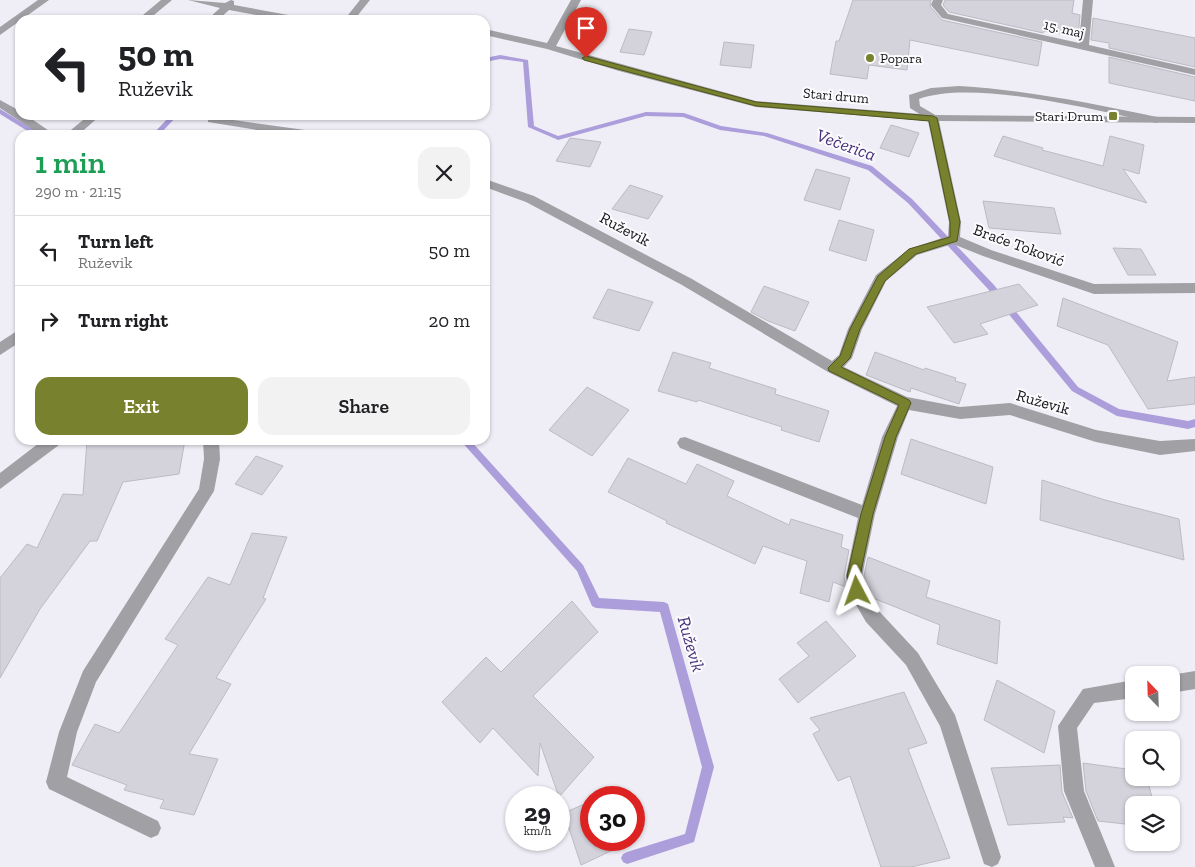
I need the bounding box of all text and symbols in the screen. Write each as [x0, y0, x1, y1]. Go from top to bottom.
pin [565, 7, 607, 58]
icon: arrive [572, 14, 600, 42]
street label: 15. maj [1042, 16, 1086, 42]
text: 50 m [118, 33, 194, 75]
icon: left [35, 35, 100, 100]
place label: Popara [880, 50, 922, 67]
marker: Popara [864, 52, 876, 64]
text: Ruževik [118, 75, 193, 102]
street label: Stari drum [802, 85, 870, 107]
place label: Stari Drum [1035, 108, 1103, 125]
marker: Stari Drum [1107, 110, 1119, 122]
water label: Večerica [813, 124, 879, 166]
text: 1 min [35, 145, 105, 181]
button: close [418, 147, 470, 199]
text: 290 m · 21:15 [35, 182, 122, 201]
street label: Ruževik [597, 208, 654, 250]
street label: Braće Toković [971, 220, 1067, 270]
text: Turn left [78, 230, 153, 253]
icon: left [35, 237, 63, 265]
text: 50 m [429, 239, 470, 262]
text: Ruževik [78, 253, 132, 272]
icon: right [35, 307, 63, 335]
text: Turn right [78, 309, 168, 332]
text: 20 m [429, 309, 470, 332]
button: Exit [35, 377, 248, 435]
button: Share [258, 377, 470, 435]
street label: Ruževik [1014, 385, 1072, 419]
position arrow [830, 564, 882, 616]
water label: Ruževik [673, 614, 709, 674]
north arrow [1125, 666, 1180, 721]
map controls [1125, 666, 1180, 851]
button: search [1125, 731, 1180, 786]
speed limit sign: 30 [580, 786, 645, 851]
button: layers [1125, 796, 1180, 851]
text: 29 [524, 797, 551, 827]
text: km/h [524, 824, 551, 838]

